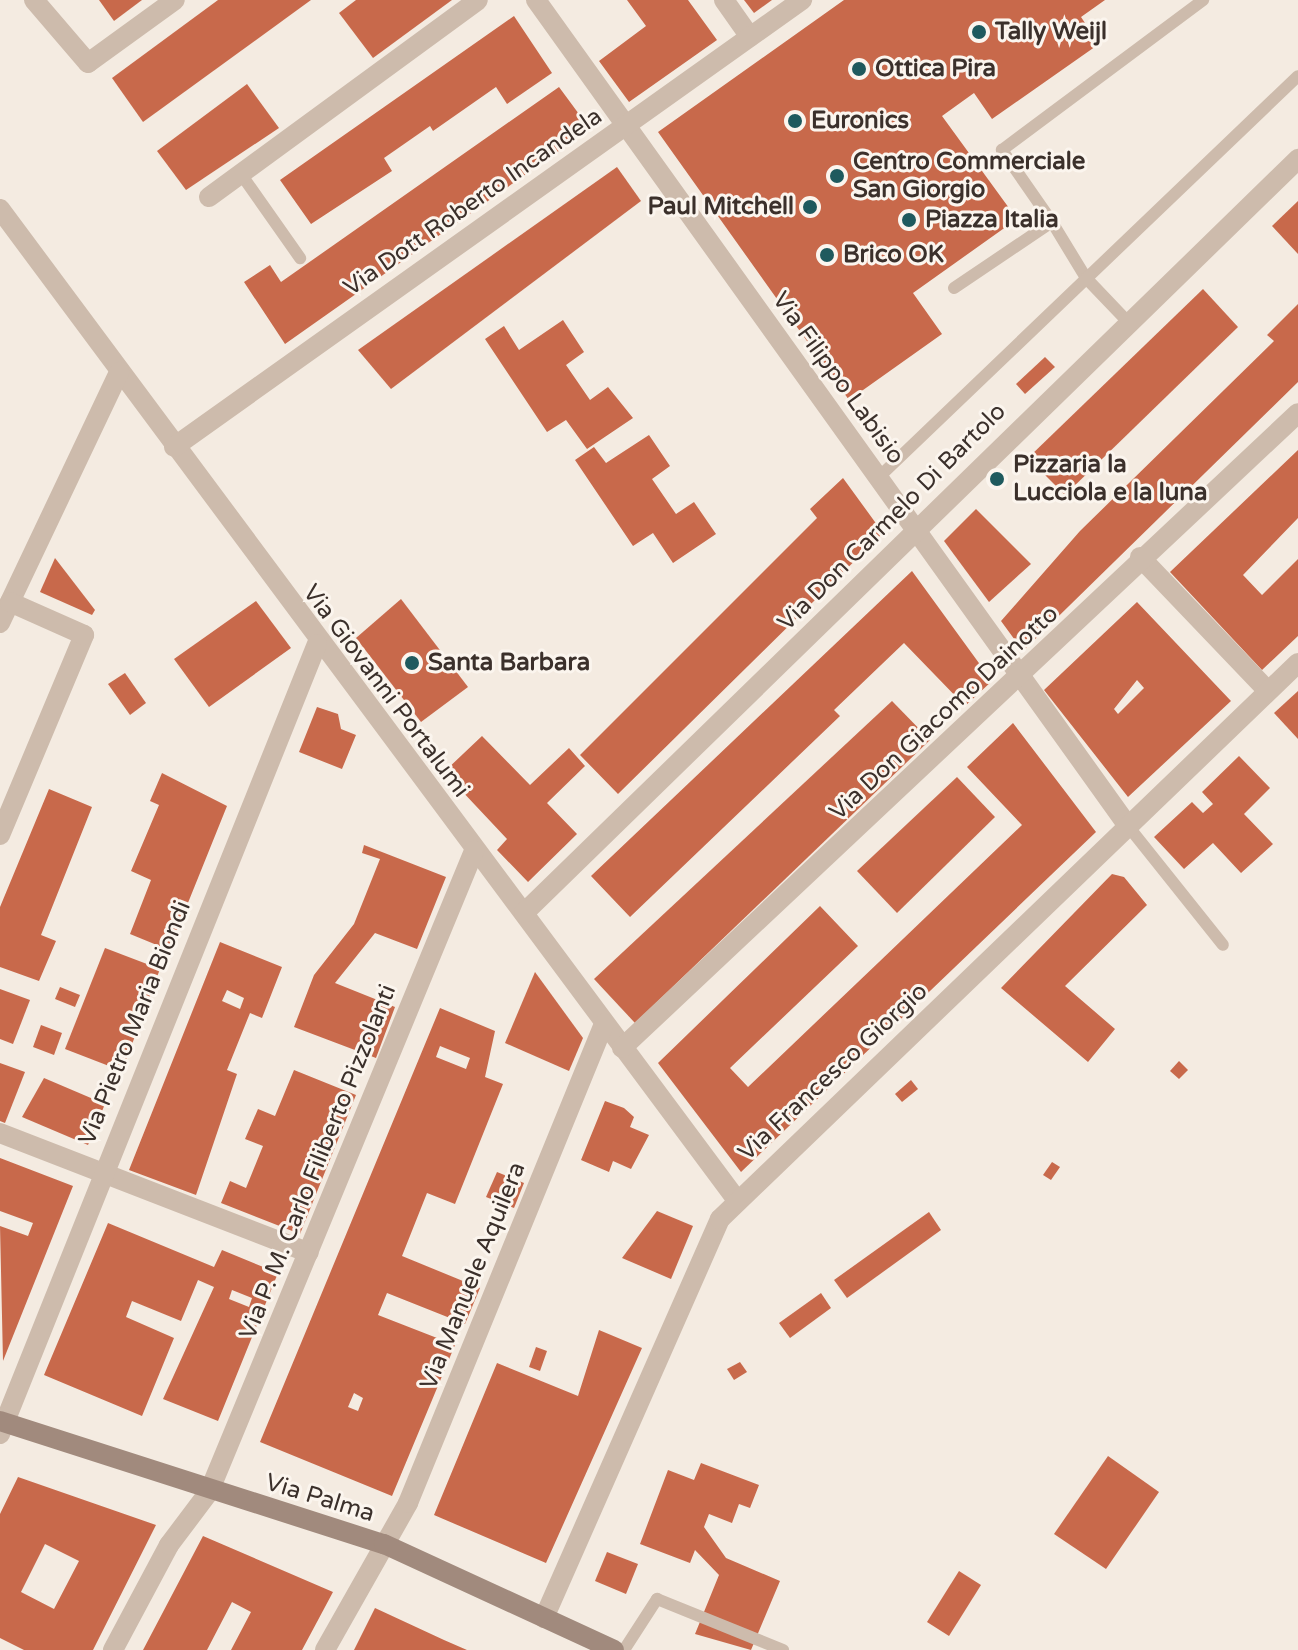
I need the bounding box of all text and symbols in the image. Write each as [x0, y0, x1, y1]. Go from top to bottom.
place label: Tally Weijl [995, 18, 1107, 46]
marker: Tally Weijl [970, 23, 988, 41]
place label: Ottica Pira [875, 55, 996, 83]
marker: Ottica Pira [850, 60, 868, 78]
street label: Via Dott Roberto Incandela [338, 102, 608, 302]
place label: Euronics [811, 107, 909, 135]
marker: Euronics [786, 112, 804, 130]
place label: Centro Commerciale San Giorgio [853, 148, 1085, 204]
marker: Centro Commerciale San Giorgio [828, 167, 846, 185]
place label: Paul Mitchell [647, 193, 794, 221]
marker: Paul Mitchell [801, 198, 819, 216]
place label: Piazza Italia [925, 206, 1059, 234]
marker: Piazza Italia [900, 211, 918, 229]
place label: Brico OK [843, 241, 944, 269]
marker: Brico OK [818, 246, 836, 264]
street label: Via Filippo Labisio [766, 286, 910, 470]
street label: Via Don Carmelo Di Bartolo [772, 397, 1012, 637]
place label: Pizzaria la Lucciola e la luna [1013, 451, 1207, 507]
marker: Pizzaria la Lucciola e la luna [988, 470, 1006, 488]
street label: Via Giovanni Portalumi [297, 579, 475, 803]
street label: Via Don Giacomo Dainotto [824, 599, 1064, 827]
place label: Santa Barbara [428, 649, 590, 677]
marker: Santa Barbara [403, 654, 421, 672]
street label: Via Pietro Maria Biondi [73, 897, 197, 1149]
street label: Via Francesco Giorgio [733, 977, 933, 1167]
street label: Via P. M. Carlo Filiberto Pizzolanti [233, 980, 403, 1344]
street label: Via Manuele Aquilera [414, 1158, 532, 1394]
street label: Via Palma [262, 1468, 378, 1528]

